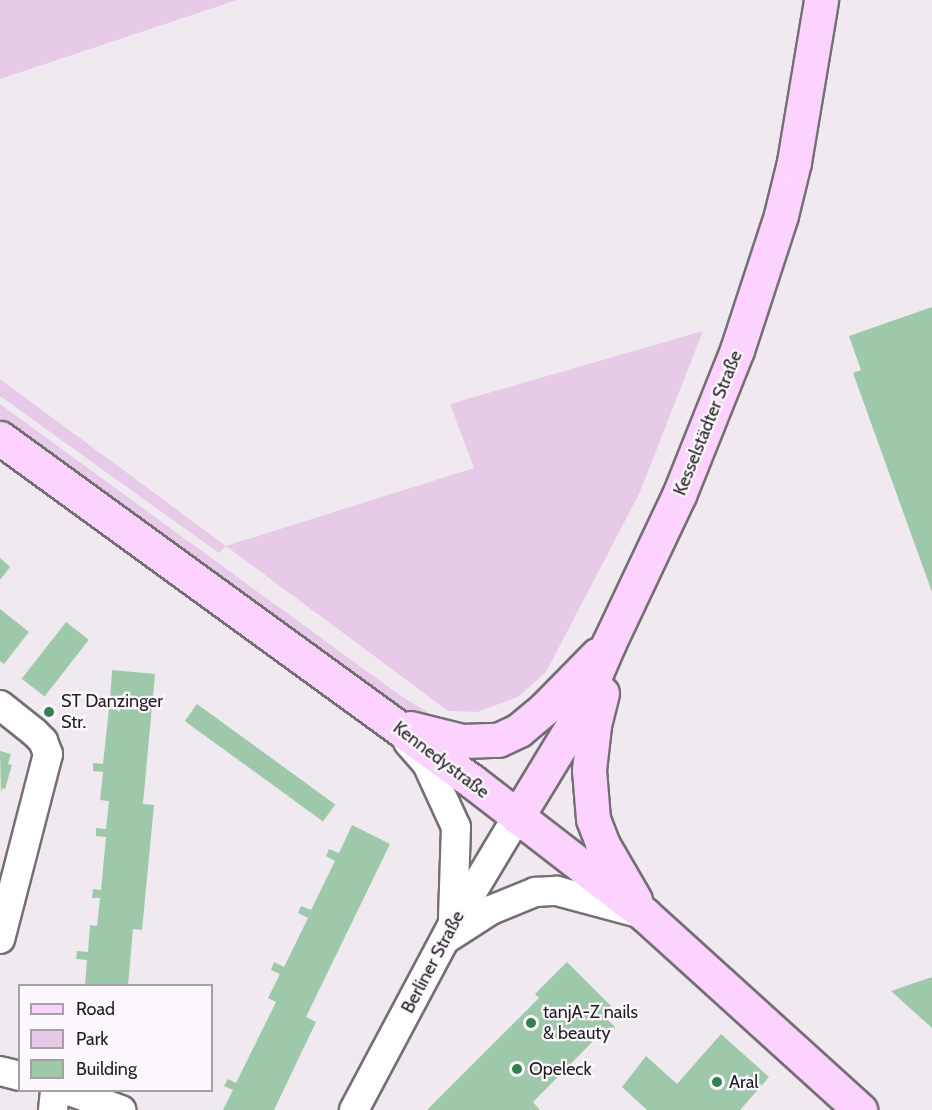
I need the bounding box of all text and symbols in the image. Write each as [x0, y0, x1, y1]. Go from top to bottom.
street label: Kesselstädter Straße [669, 347, 747, 499]
place label: ST Danzinger Str. [61, 691, 163, 734]
marker: ST Danzinger Str. [42, 705, 56, 719]
street label: Kennedystraße [389, 717, 493, 803]
street label: Berliner Straße [397, 907, 469, 1017]
legend [18, 984, 213, 1092]
text: Road [76, 998, 115, 1020]
place label: tanjA-Z nails & beauty [543, 1002, 638, 1044]
marker: tanjA-Z nails & beauty [524, 1016, 538, 1030]
text: Park [76, 1028, 108, 1050]
text: Building [76, 1058, 137, 1080]
place label: Opeleck [529, 1058, 592, 1080]
marker: Opeleck [510, 1062, 524, 1076]
place label: Aral [729, 1071, 759, 1093]
marker: Aral [710, 1075, 724, 1089]

